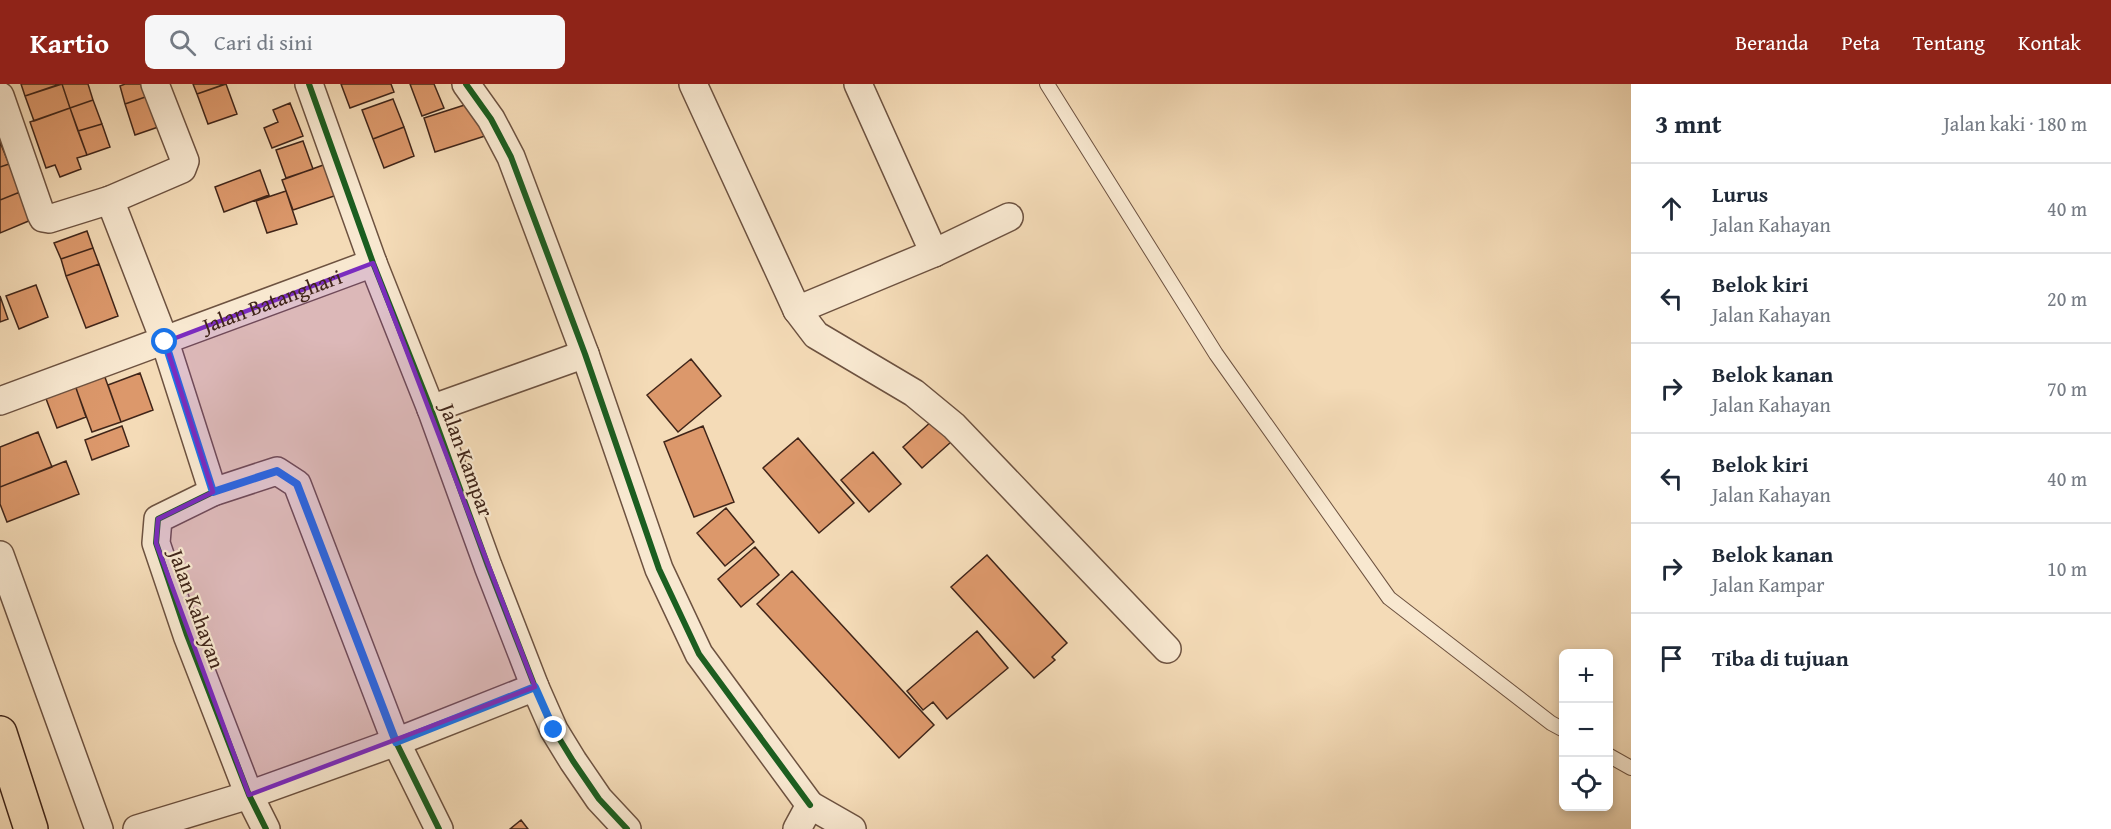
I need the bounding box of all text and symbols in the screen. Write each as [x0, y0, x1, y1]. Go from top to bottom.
search box [145, 15, 565, 69]
text: Kartio [30, 22, 109, 63]
icon: search [166, 26, 199, 59]
text: Cari di sini [214, 26, 313, 58]
text: Beranda [1735, 27, 1808, 58]
text: Peta [1841, 27, 1880, 58]
text: Tentang [1913, 27, 1985, 58]
text: Kontak [2018, 27, 2081, 58]
text: 3 mnt [1655, 104, 1722, 143]
text: Jalan kaki · 180 m [1943, 109, 2087, 138]
text: Lurus [1712, 178, 1768, 210]
icon: ahead [1655, 192, 1688, 225]
text: 40 m [2047, 194, 2087, 223]
text: Jalan Kahayan [1712, 210, 1831, 239]
street label: Jalan Batanghari [195, 260, 346, 341]
text: Belok kiri [1712, 268, 1809, 300]
icon: left [1655, 282, 1688, 315]
text: 20 m [2047, 284, 2087, 313]
text: Jalan Kahayan [1712, 300, 1831, 329]
route start [151, 328, 177, 354]
text: Belok kanan [1712, 358, 1833, 390]
icon: right [1655, 372, 1688, 405]
text: 70 m [2047, 374, 2087, 403]
text: Jalan Kahayan [1712, 390, 1831, 419]
street label: Jalan Kampar [431, 396, 502, 521]
text: Belok kiri [1712, 448, 1809, 480]
icon: left [1655, 462, 1688, 495]
text: 40 m [2047, 464, 2087, 493]
text: Jalan Kahayan [1712, 480, 1831, 509]
text: Belok kanan [1712, 538, 1833, 570]
street label: Jalan Kahayan [160, 542, 233, 673]
icon: right [1655, 552, 1688, 585]
text: 10 m [2047, 554, 2087, 583]
text: Jalan Kampar [1712, 570, 1825, 599]
icon: arrive [1655, 642, 1688, 675]
text: Tiba di tujuan [1712, 642, 1849, 674]
map controls [1559, 649, 1613, 811]
button: + [1559, 649, 1613, 703]
button: − [1559, 703, 1613, 757]
route end [540, 716, 566, 742]
button: locate [1559, 757, 1613, 811]

